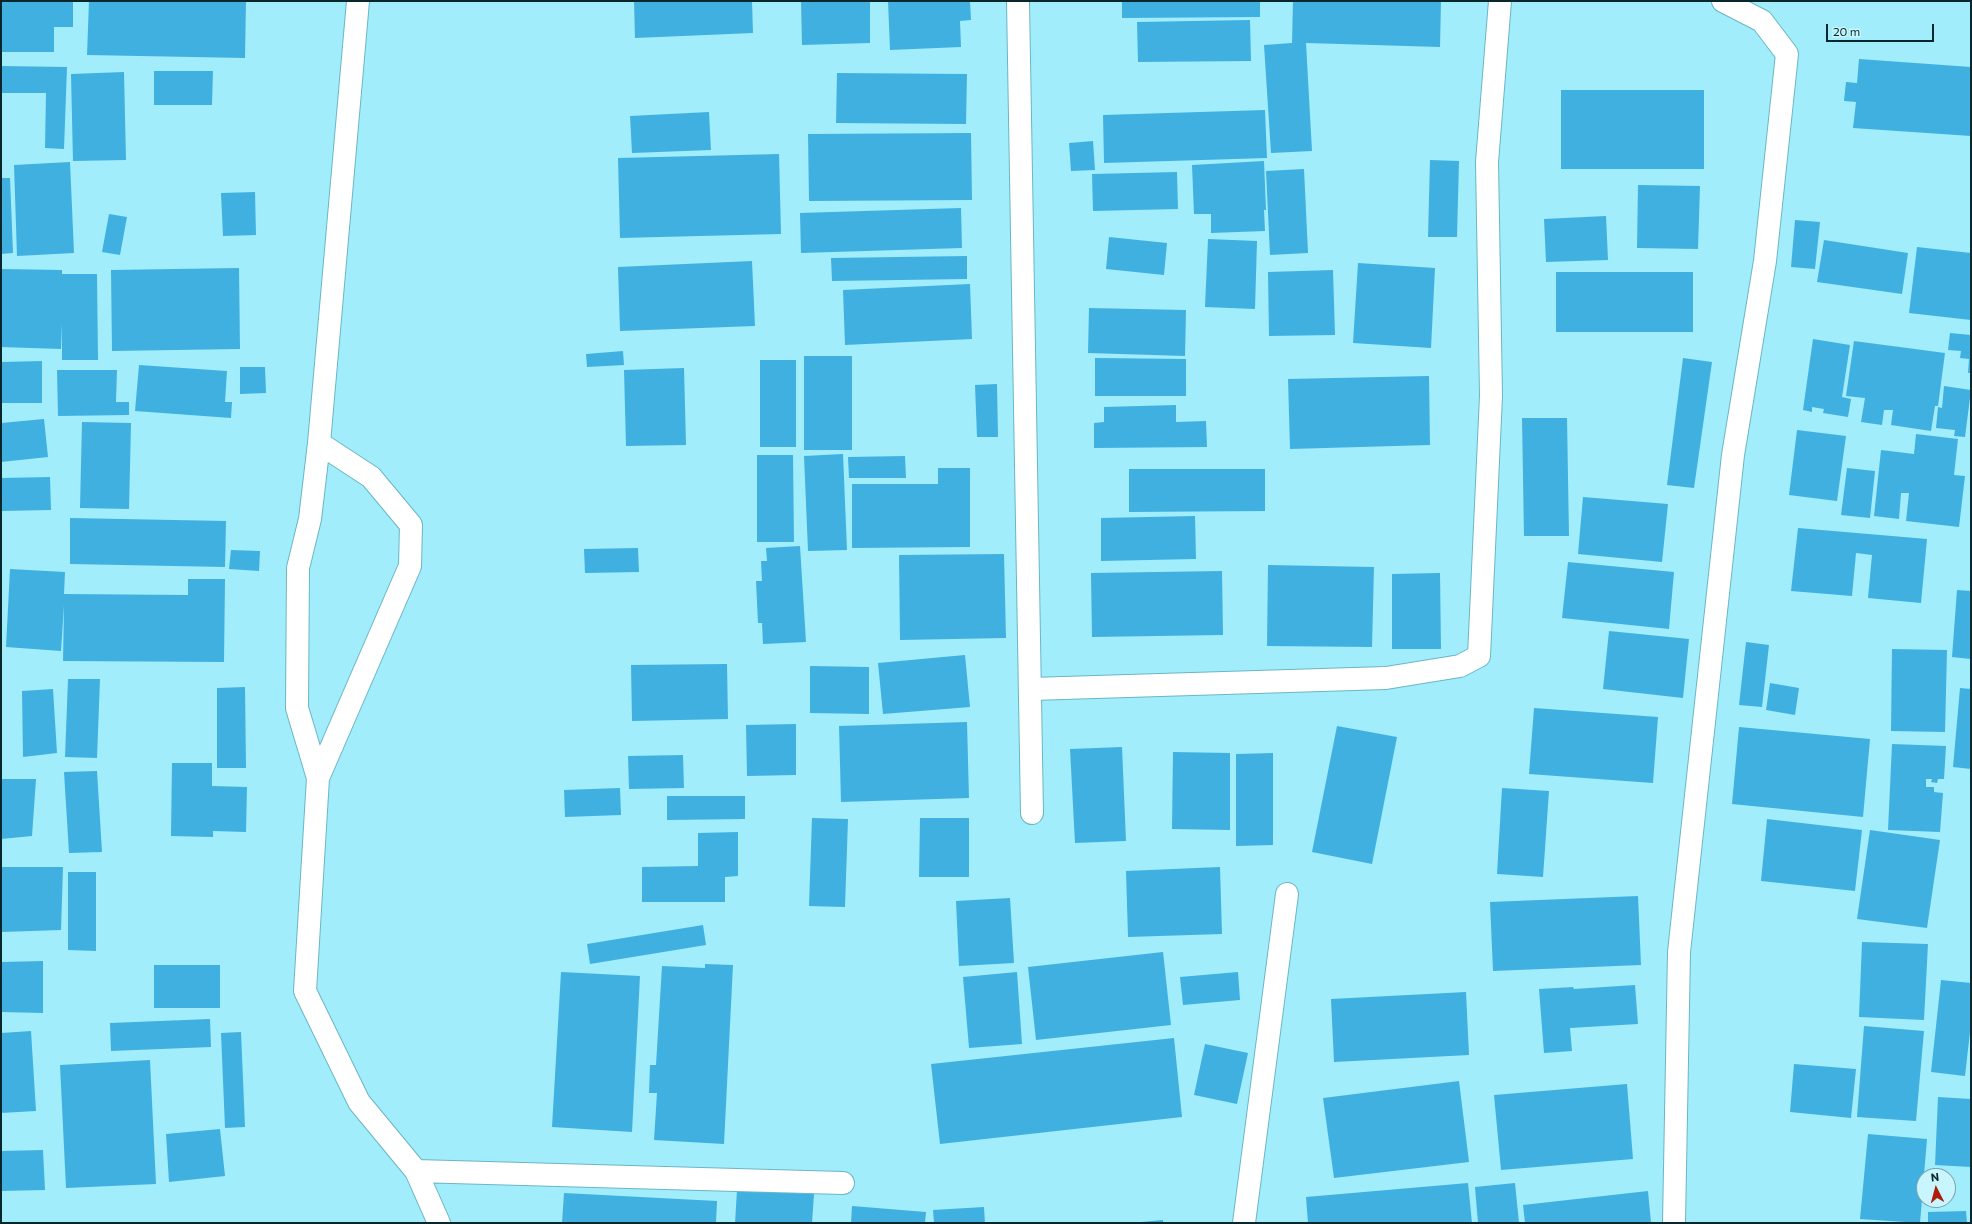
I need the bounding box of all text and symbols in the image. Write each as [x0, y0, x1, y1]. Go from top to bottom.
scale bar [1828, 16, 1936, 42]
text: 20 m [1833, 24, 1860, 38]
north arrow [1916, 1168, 1956, 1208]
text: N [1930, 1170, 1940, 1183]

